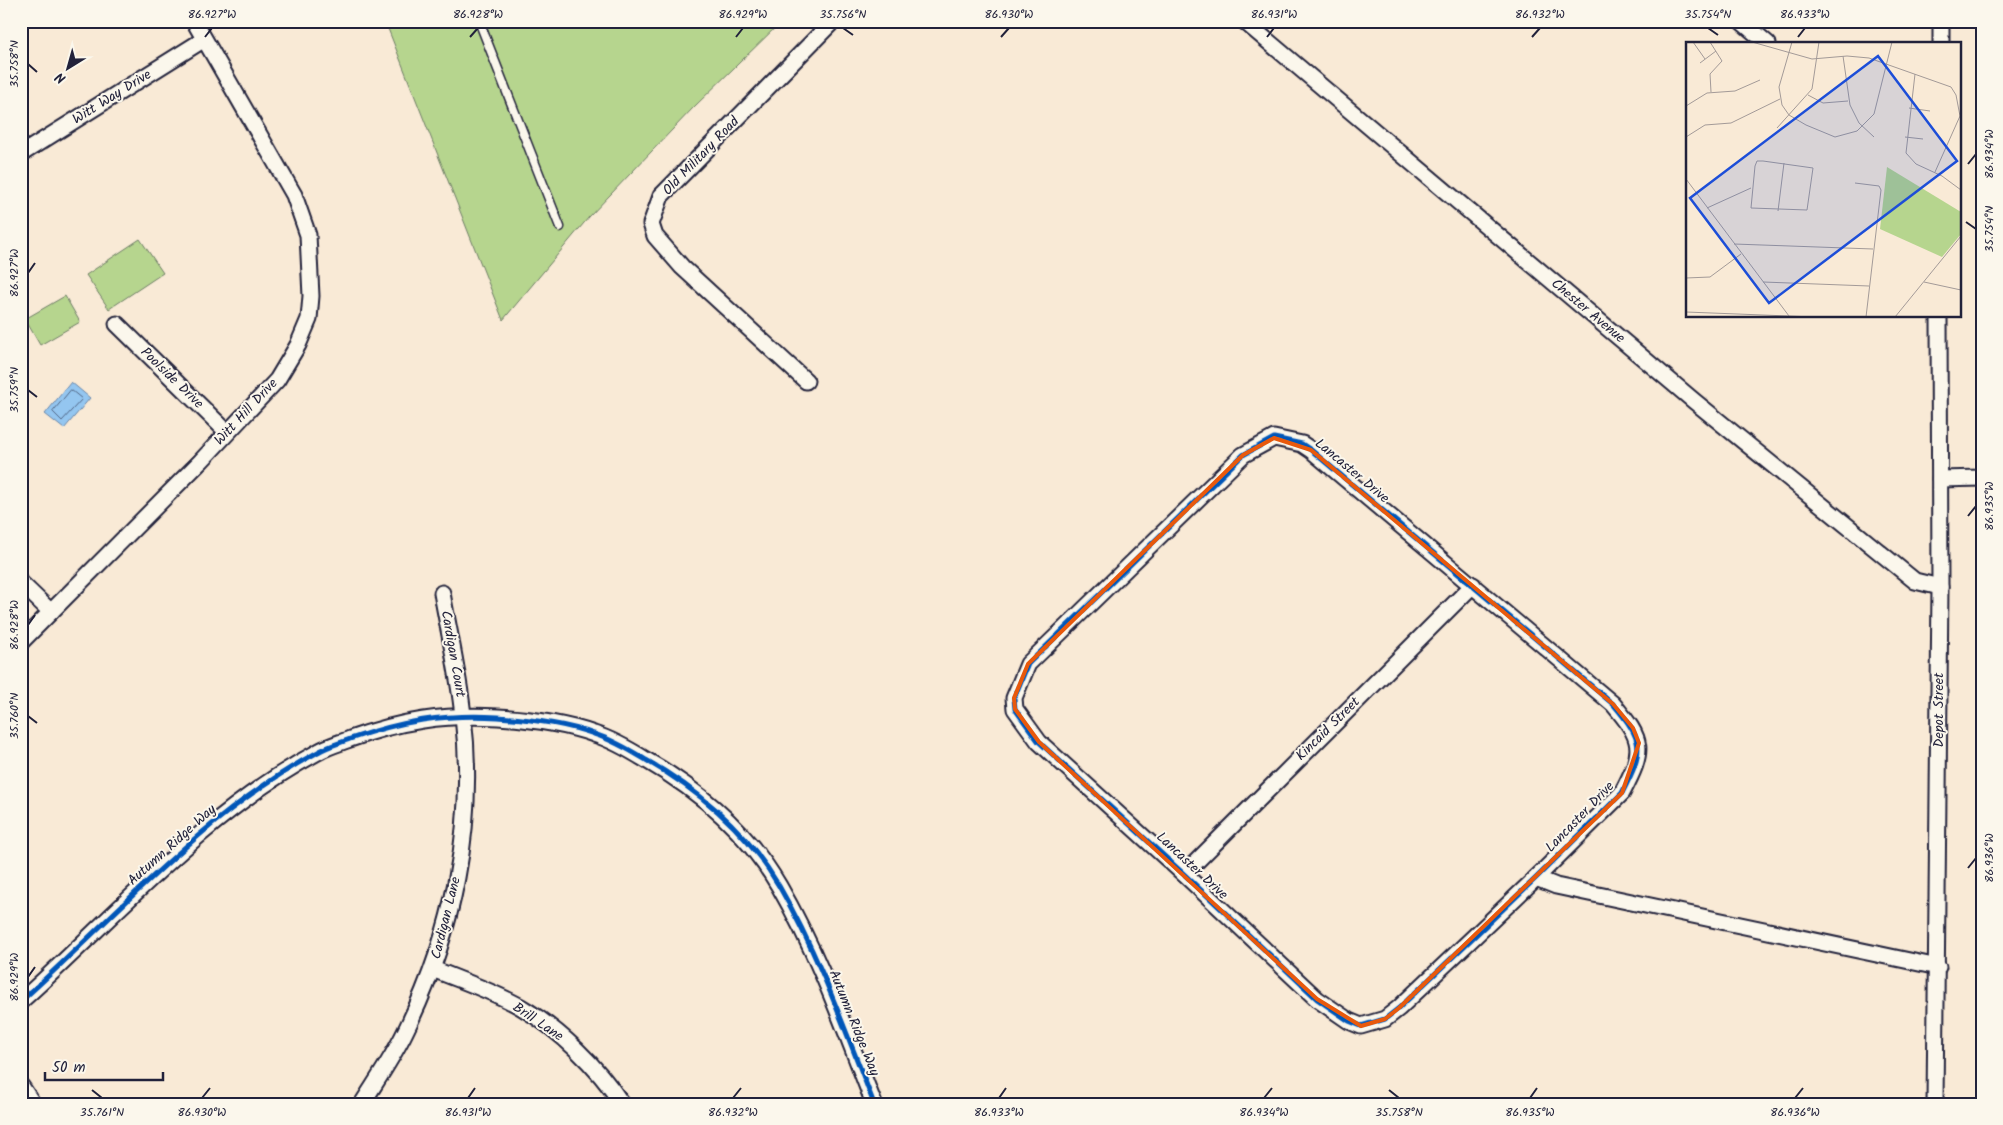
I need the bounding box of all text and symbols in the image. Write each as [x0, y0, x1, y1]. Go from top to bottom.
text: 86.927°W [188, 5, 236, 24]
text: 86.928°W [453, 5, 503, 24]
text: 86.929°W [719, 5, 767, 24]
text: 35.756°N [820, 5, 866, 24]
text: 86.930°W [985, 5, 1033, 24]
text: 86.931°W [1251, 5, 1297, 24]
text: 86.932°W [1515, 5, 1565, 24]
text: 35.754°N [1685, 5, 1731, 24]
text: 86.933°W [1780, 5, 1830, 24]
text: 35.758°N [5, 40, 24, 88]
north arrow [42, 42, 92, 92]
inset map [1686, 42, 1960, 318]
street label: Witt Way Drive [68, 64, 156, 130]
text: N [51, 66, 71, 89]
street label: Old Military Road [657, 111, 745, 201]
text: 86.934°W [1980, 129, 1999, 179]
text: 35.754°N [1980, 206, 1999, 252]
text: 86.927°W [5, 249, 24, 297]
street label: Chester Avenue [1546, 273, 1631, 349]
street label: Poolside Drive [135, 342, 209, 415]
text: 35.759°N [5, 367, 24, 413]
street label: Witt Hill Drive [209, 373, 284, 451]
street label: Lancaster Drive [1310, 433, 1395, 509]
text: 86.935°W [1980, 481, 1999, 531]
text: 86.928°W [5, 600, 24, 650]
street label: Cardigan Court [435, 609, 472, 700]
street label: Depot Street [1928, 672, 1950, 747]
street label: Kincaid Street [1291, 691, 1366, 766]
text: 35.760°N [5, 693, 24, 739]
street label: Lancaster Drive [1540, 776, 1620, 858]
street label: Autumn Ridge Way [123, 799, 222, 891]
street label: Lancaster Drive [1151, 827, 1234, 906]
text: 86.936°W [1980, 833, 1999, 883]
street label: Cardigan Lane [425, 874, 467, 961]
text: 86.929°W [5, 953, 24, 1001]
street label: Autumn Ridge Way [823, 967, 885, 1080]
street label: Brill Lane [508, 997, 568, 1048]
scale bar [45, 1050, 162, 1082]
text: 50 m [52, 1056, 86, 1080]
text: 35.761°N [80, 1103, 124, 1122]
text: 86.930°W [178, 1103, 226, 1122]
text: 86.931°W [445, 1103, 491, 1122]
text: 86.932°W [708, 1103, 758, 1122]
text: 86.933°W [974, 1103, 1024, 1122]
text: 86.934°W [1239, 1103, 1289, 1122]
text: 35.758°N [1375, 1103, 1423, 1122]
text: 86.935°W [1505, 1103, 1555, 1122]
text: 86.936°W [1770, 1103, 1820, 1122]

